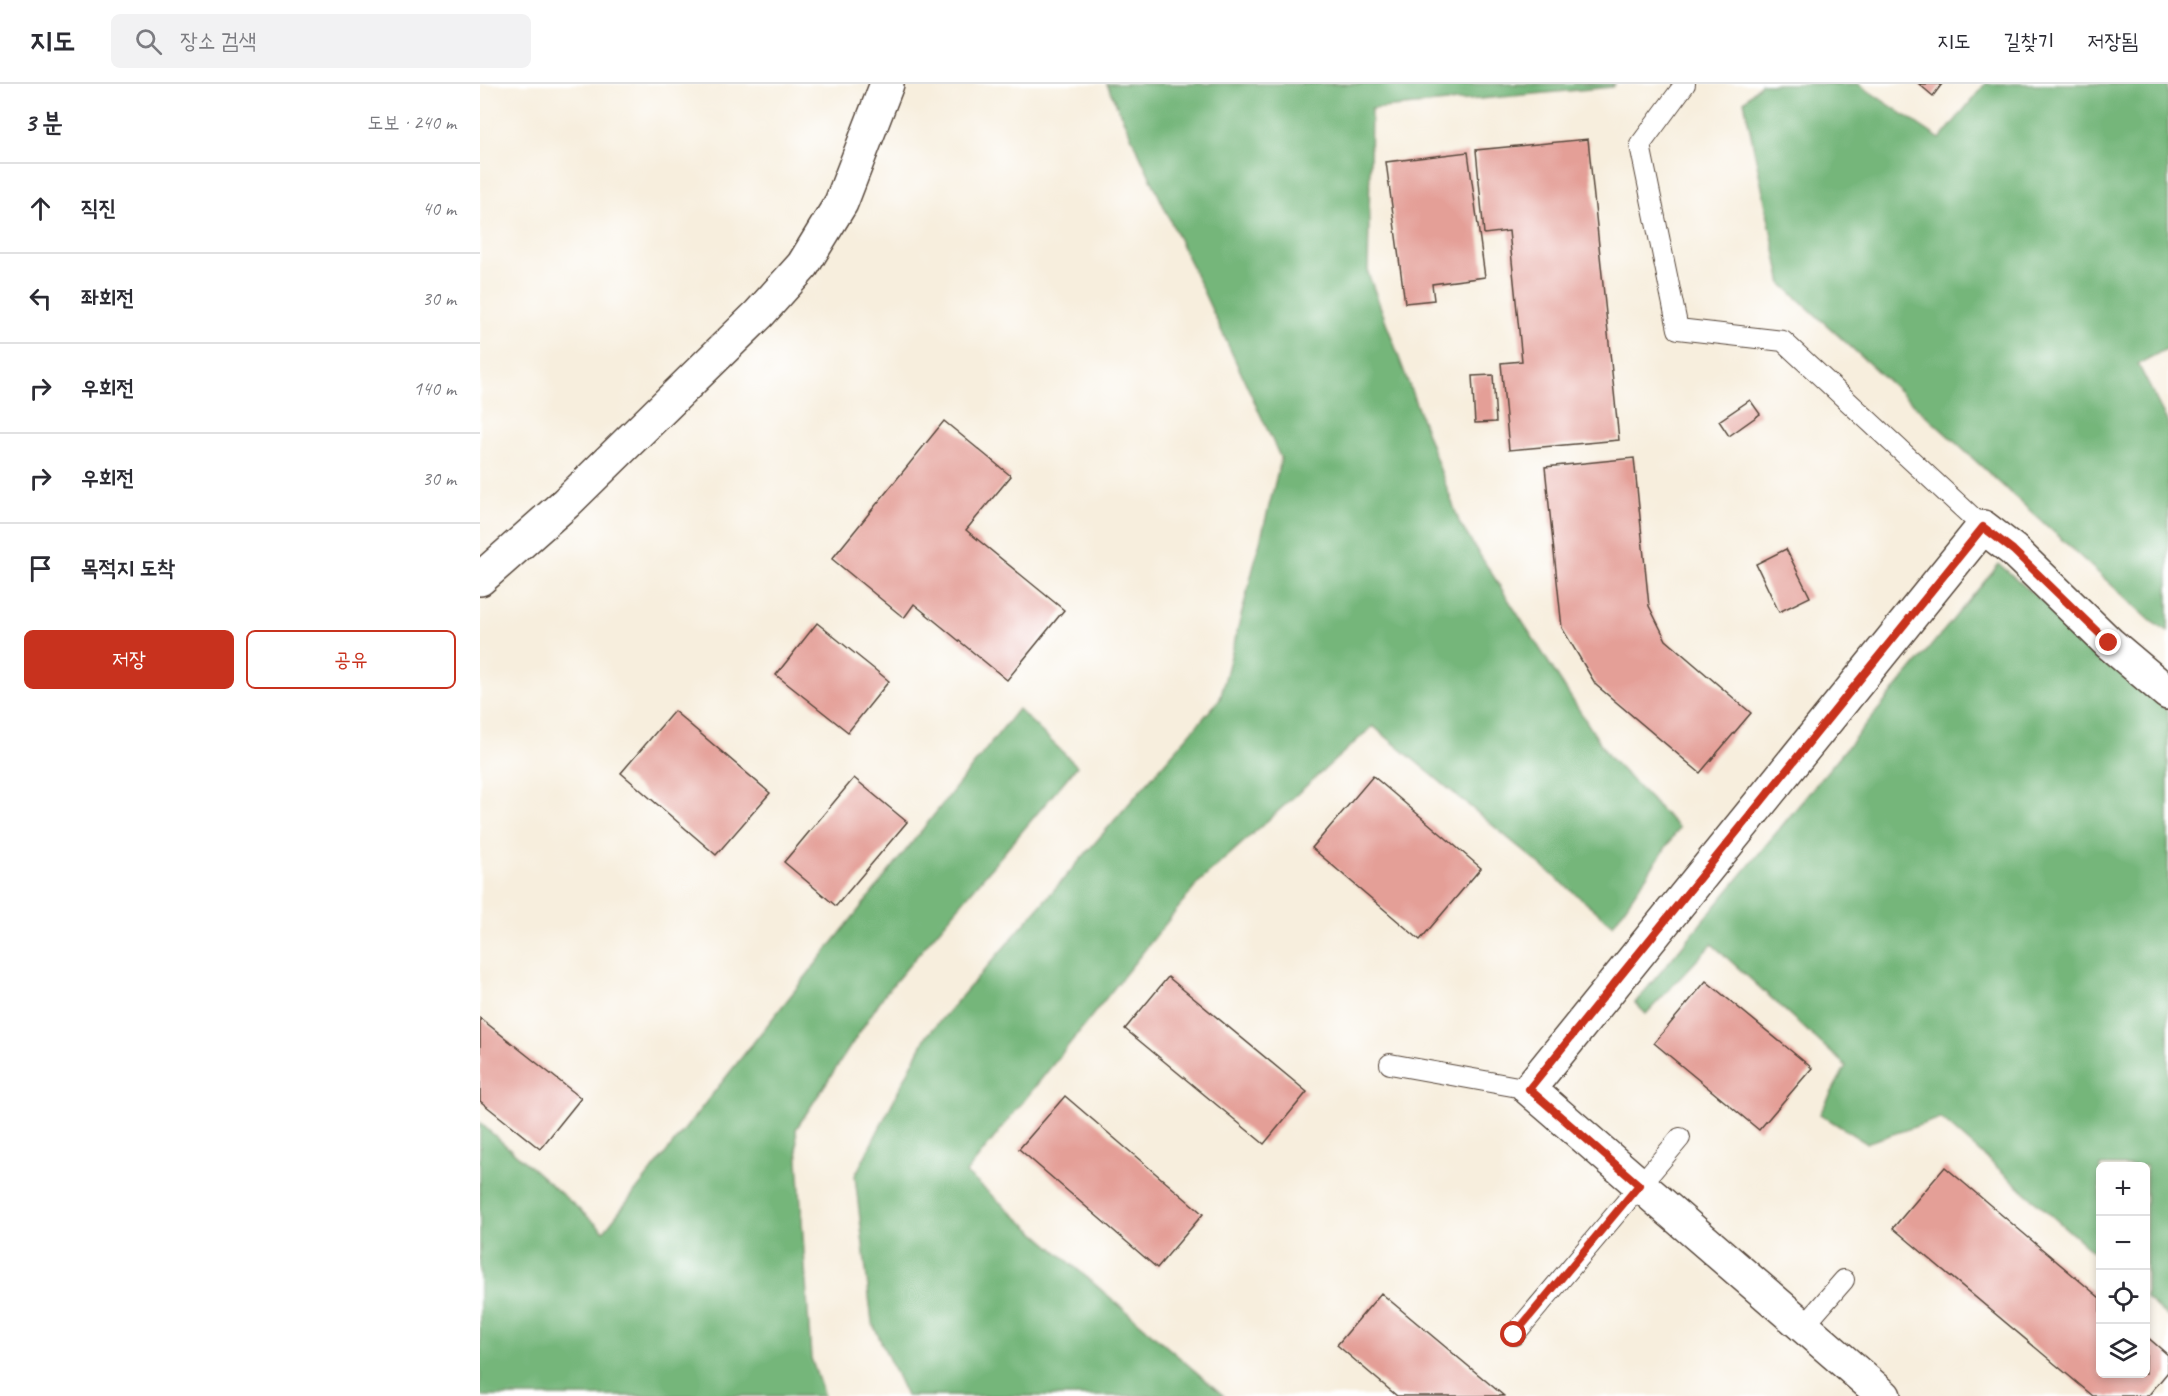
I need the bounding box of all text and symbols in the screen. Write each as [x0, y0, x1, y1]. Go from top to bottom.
search box [111, 14, 531, 68]
text: 지도 [30, 23, 75, 58]
icon: search [132, 25, 165, 58]
text: 장소 검색 [180, 27, 256, 55]
text: 지도 [1937, 28, 1971, 54]
text: 길찾기 [2004, 28, 2054, 54]
text: 저장됨 [2087, 28, 2138, 54]
text: 3 분 [24, 106, 63, 139]
text: 도보 · 240 m [367, 110, 456, 135]
icon: ahead [24, 192, 57, 225]
text: 직진 [81, 194, 116, 222]
text: 40 m [422, 196, 456, 221]
icon: left [24, 282, 57, 315]
text: 좌회전 [81, 284, 134, 312]
text: 30 m [422, 286, 456, 311]
icon: right [24, 372, 57, 405]
text: 우회전 [81, 374, 134, 402]
text: 140 m [413, 376, 456, 401]
icon: right [24, 462, 57, 495]
text: 우회전 [81, 464, 134, 492]
text: 30 m [422, 466, 456, 491]
icon: arrive [24, 552, 57, 585]
text: 목적지 도착 [81, 554, 175, 582]
route end [2095, 629, 2121, 655]
button: 저장 [24, 630, 234, 689]
button: 공유 [246, 630, 456, 689]
map controls [2096, 1162, 2150, 1378]
button: + [2096, 1162, 2150, 1216]
button: − [2096, 1216, 2150, 1270]
button: locate [2096, 1270, 2150, 1324]
route start [1500, 1321, 1526, 1347]
button: layers [2096, 1324, 2150, 1378]

